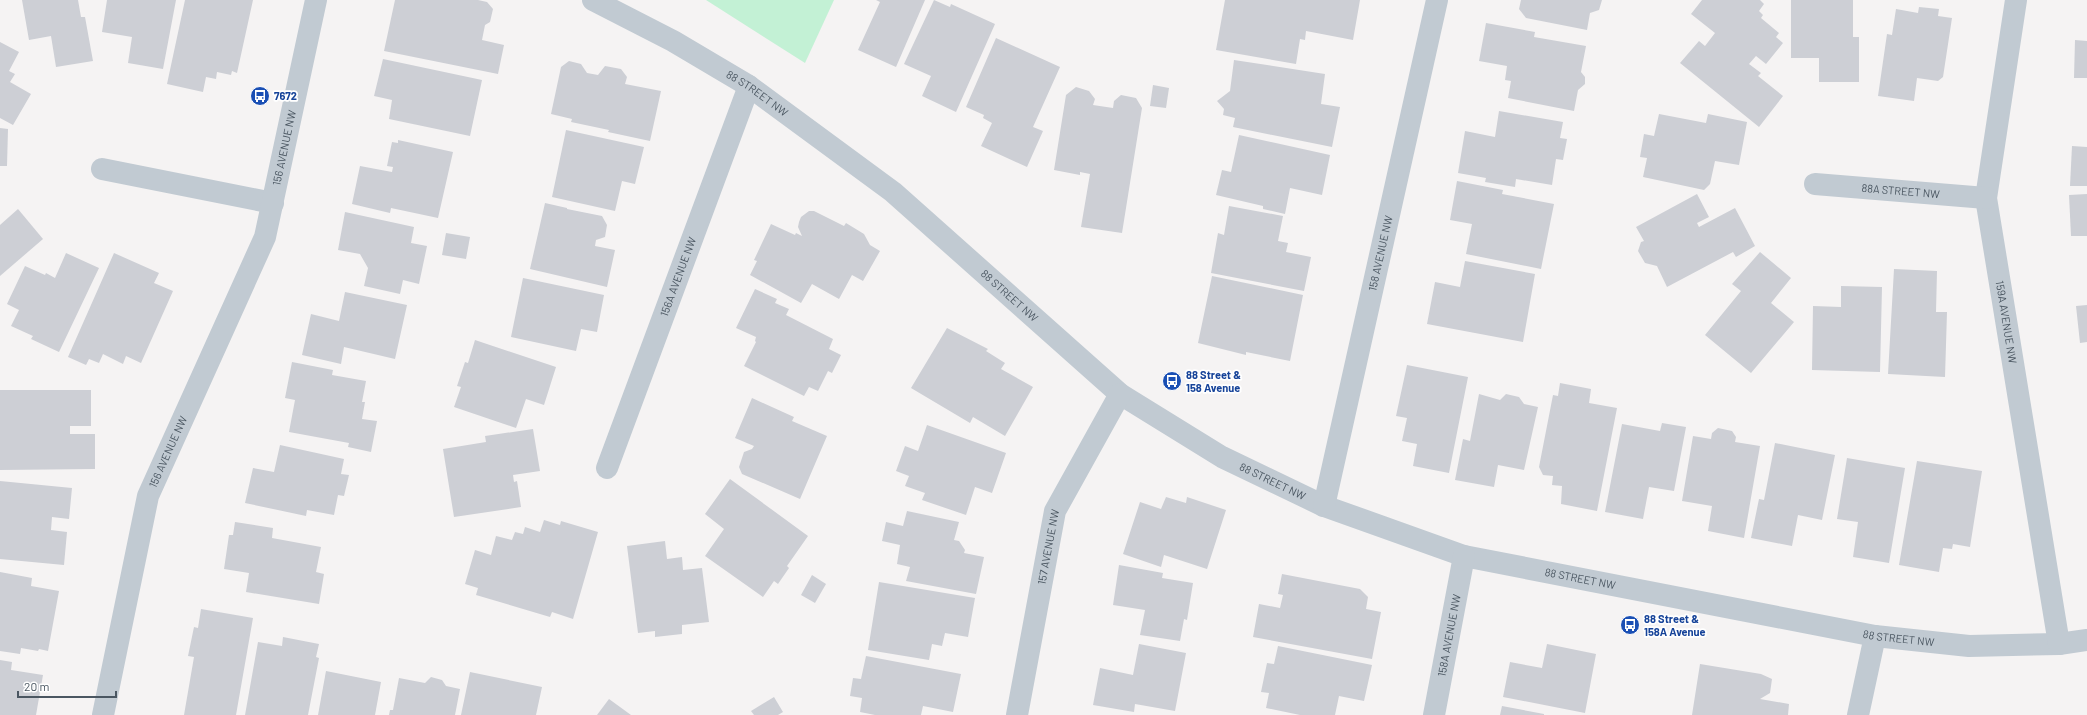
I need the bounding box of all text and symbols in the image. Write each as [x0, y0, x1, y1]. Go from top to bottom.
street label: 88 STREET NW [724, 67, 791, 119]
bus stop icon: 7672 [249, 85, 271, 107]
place label: 7672 [274, 89, 297, 102]
street label: 156 AVENUE NW [269, 108, 298, 187]
street label: 88A STREET NW [1861, 181, 1941, 200]
street label: 158 AVENUE NW [1365, 214, 1395, 292]
street label: 156A AVENUE NW [657, 235, 698, 318]
street label: 88 STREET NW [979, 267, 1041, 324]
street label: 159A AVENUE NW [1994, 280, 2020, 365]
place label: 88 Street & 158 Avenue [1186, 368, 1241, 394]
bus stop icon: 88 Street & 158 Avenue [1161, 370, 1183, 392]
street label: 156 AVENUE NW [146, 414, 189, 489]
street label: 88 STREET NW [1238, 459, 1308, 502]
street label: 157 AVENUE NW [1034, 508, 1061, 586]
street label: 88 STREET NW [1544, 565, 1617, 591]
street label: 158A AVENUE NW [1434, 593, 1463, 678]
place label: 88 Street & 158A Avenue [1644, 612, 1706, 638]
bus stop icon: 88 Street & 158A Avenue [1619, 614, 1641, 636]
street label: 88 STREET NW [1862, 627, 1935, 648]
scale bar [18, 673, 116, 699]
text: 20 m [24, 679, 50, 693]

